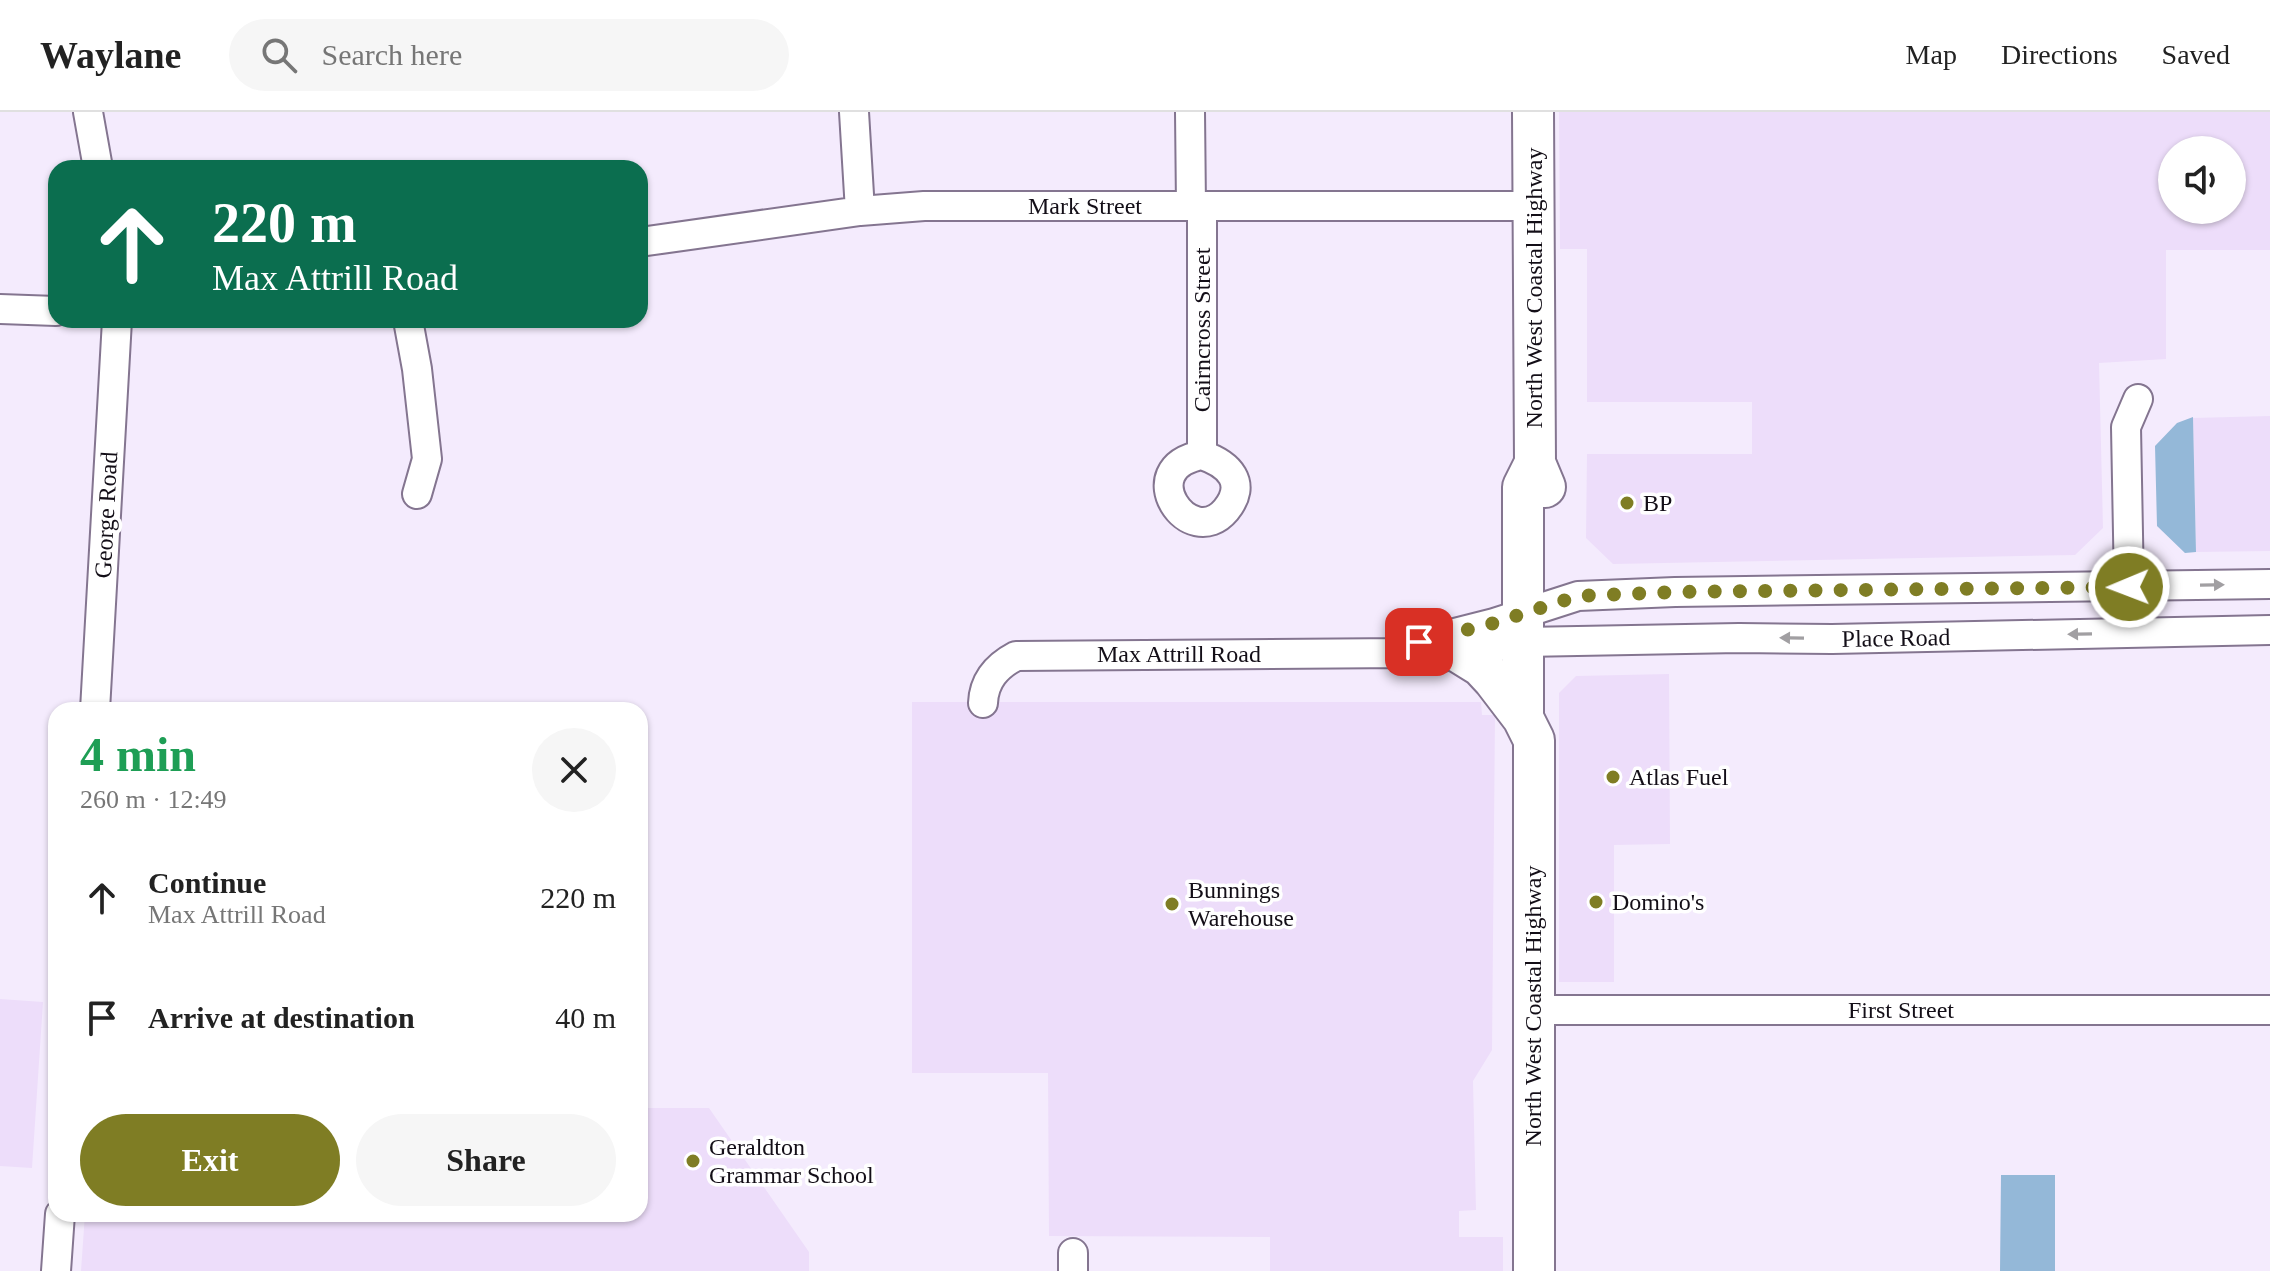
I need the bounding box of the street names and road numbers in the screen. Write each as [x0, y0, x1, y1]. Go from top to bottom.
street label: North West Coastal Highway [1521, 148, 1547, 428]
street label: Mark Street [1028, 193, 1142, 219]
street label: Cairncross Street [1189, 247, 1215, 412]
street label: George Road [90, 451, 122, 579]
street label: Place Road [1841, 624, 1951, 652]
street label: Max Attrill Road [1097, 641, 1261, 667]
street label: North West Coastal Highway [1520, 866, 1546, 1146]
street label: First Street [1848, 997, 1954, 1023]

